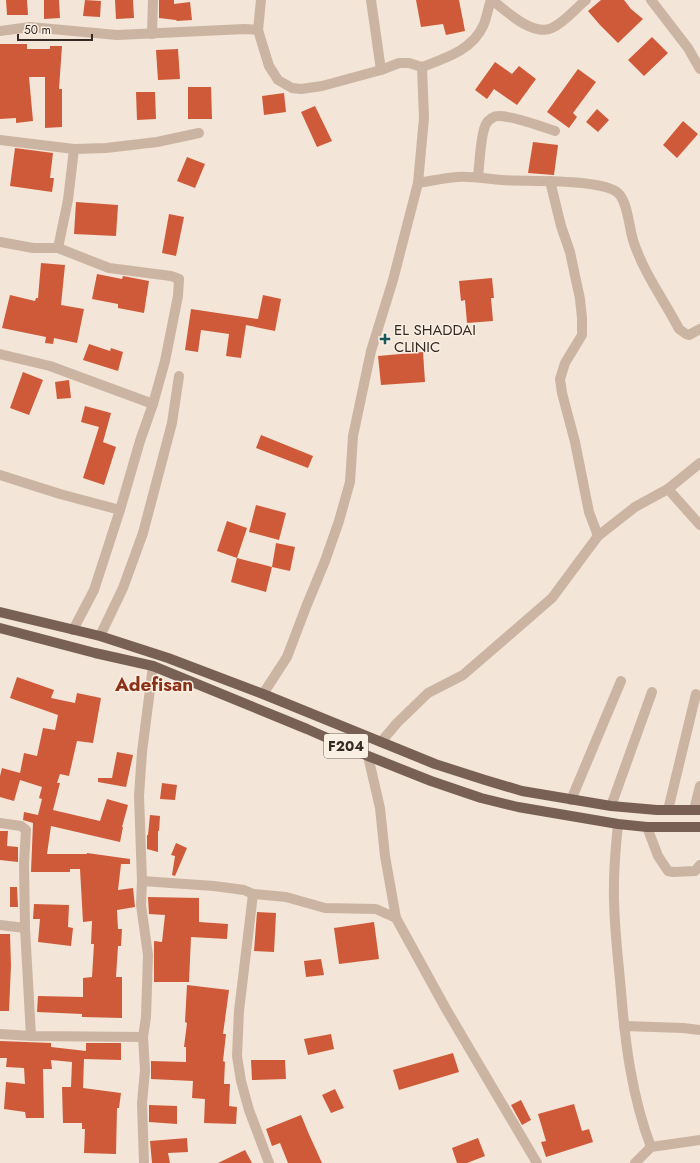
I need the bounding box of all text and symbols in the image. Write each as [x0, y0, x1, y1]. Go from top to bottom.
scale bar [18, 16, 92, 42]
text: 50 m [24, 21, 51, 39]
place label: EL SHADDAI CLINIC [394, 319, 476, 358]
marker: EL SHADDAI CLINIC [379, 333, 391, 345]
district label: Adefisan [114, 671, 193, 698]
road number: F204 [324, 734, 368, 758]

